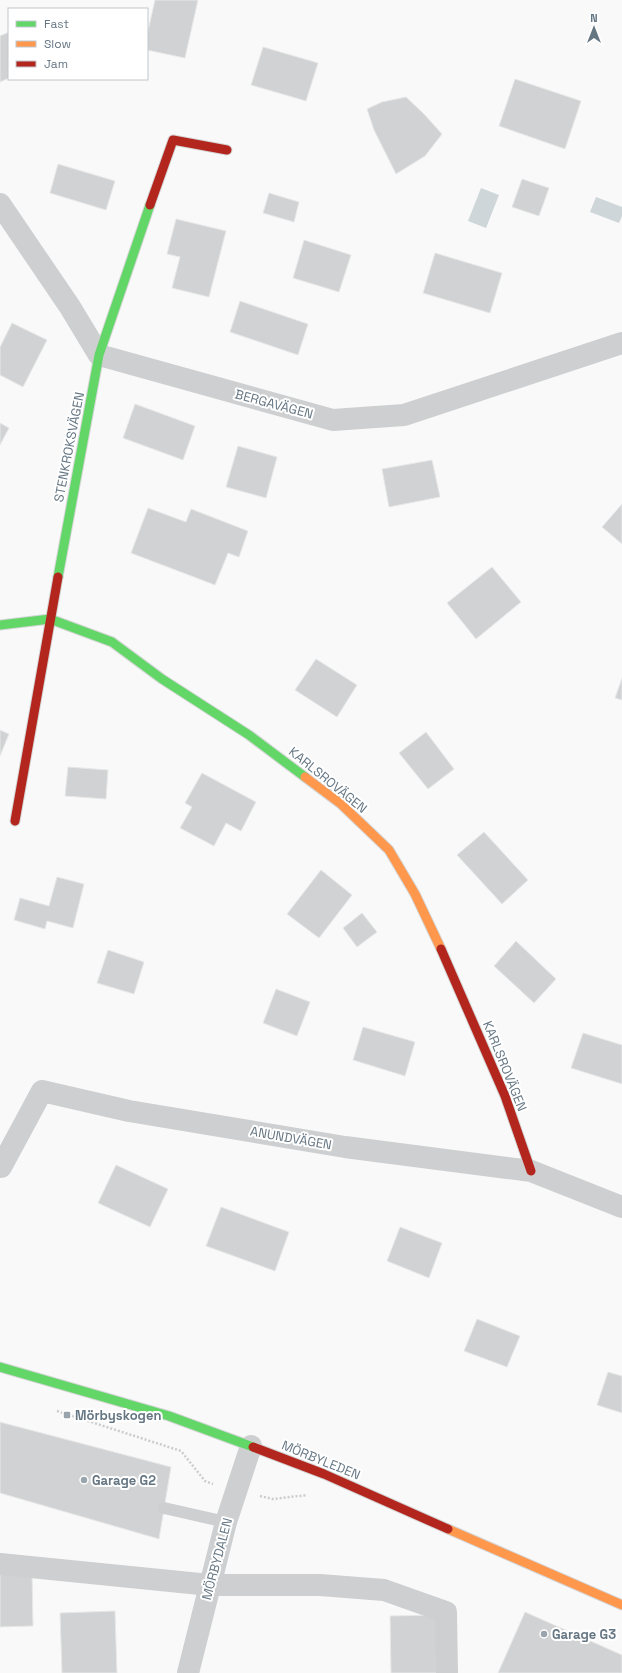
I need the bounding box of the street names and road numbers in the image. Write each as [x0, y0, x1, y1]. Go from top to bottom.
street label: BERGAVÄGEN [233, 385, 315, 423]
street label: STENKROKSVÄGEN [50, 391, 88, 503]
street label: KARLSROVÄGEN [285, 743, 371, 817]
street label: KARLSROVÄGEN [479, 1018, 531, 1114]
street label: ANUNDVÄGEN [249, 1122, 333, 1154]
street label: MÖRBYLEDEN [279, 1436, 363, 1484]
street label: MÖRBYDALEN [198, 1516, 236, 1602]

